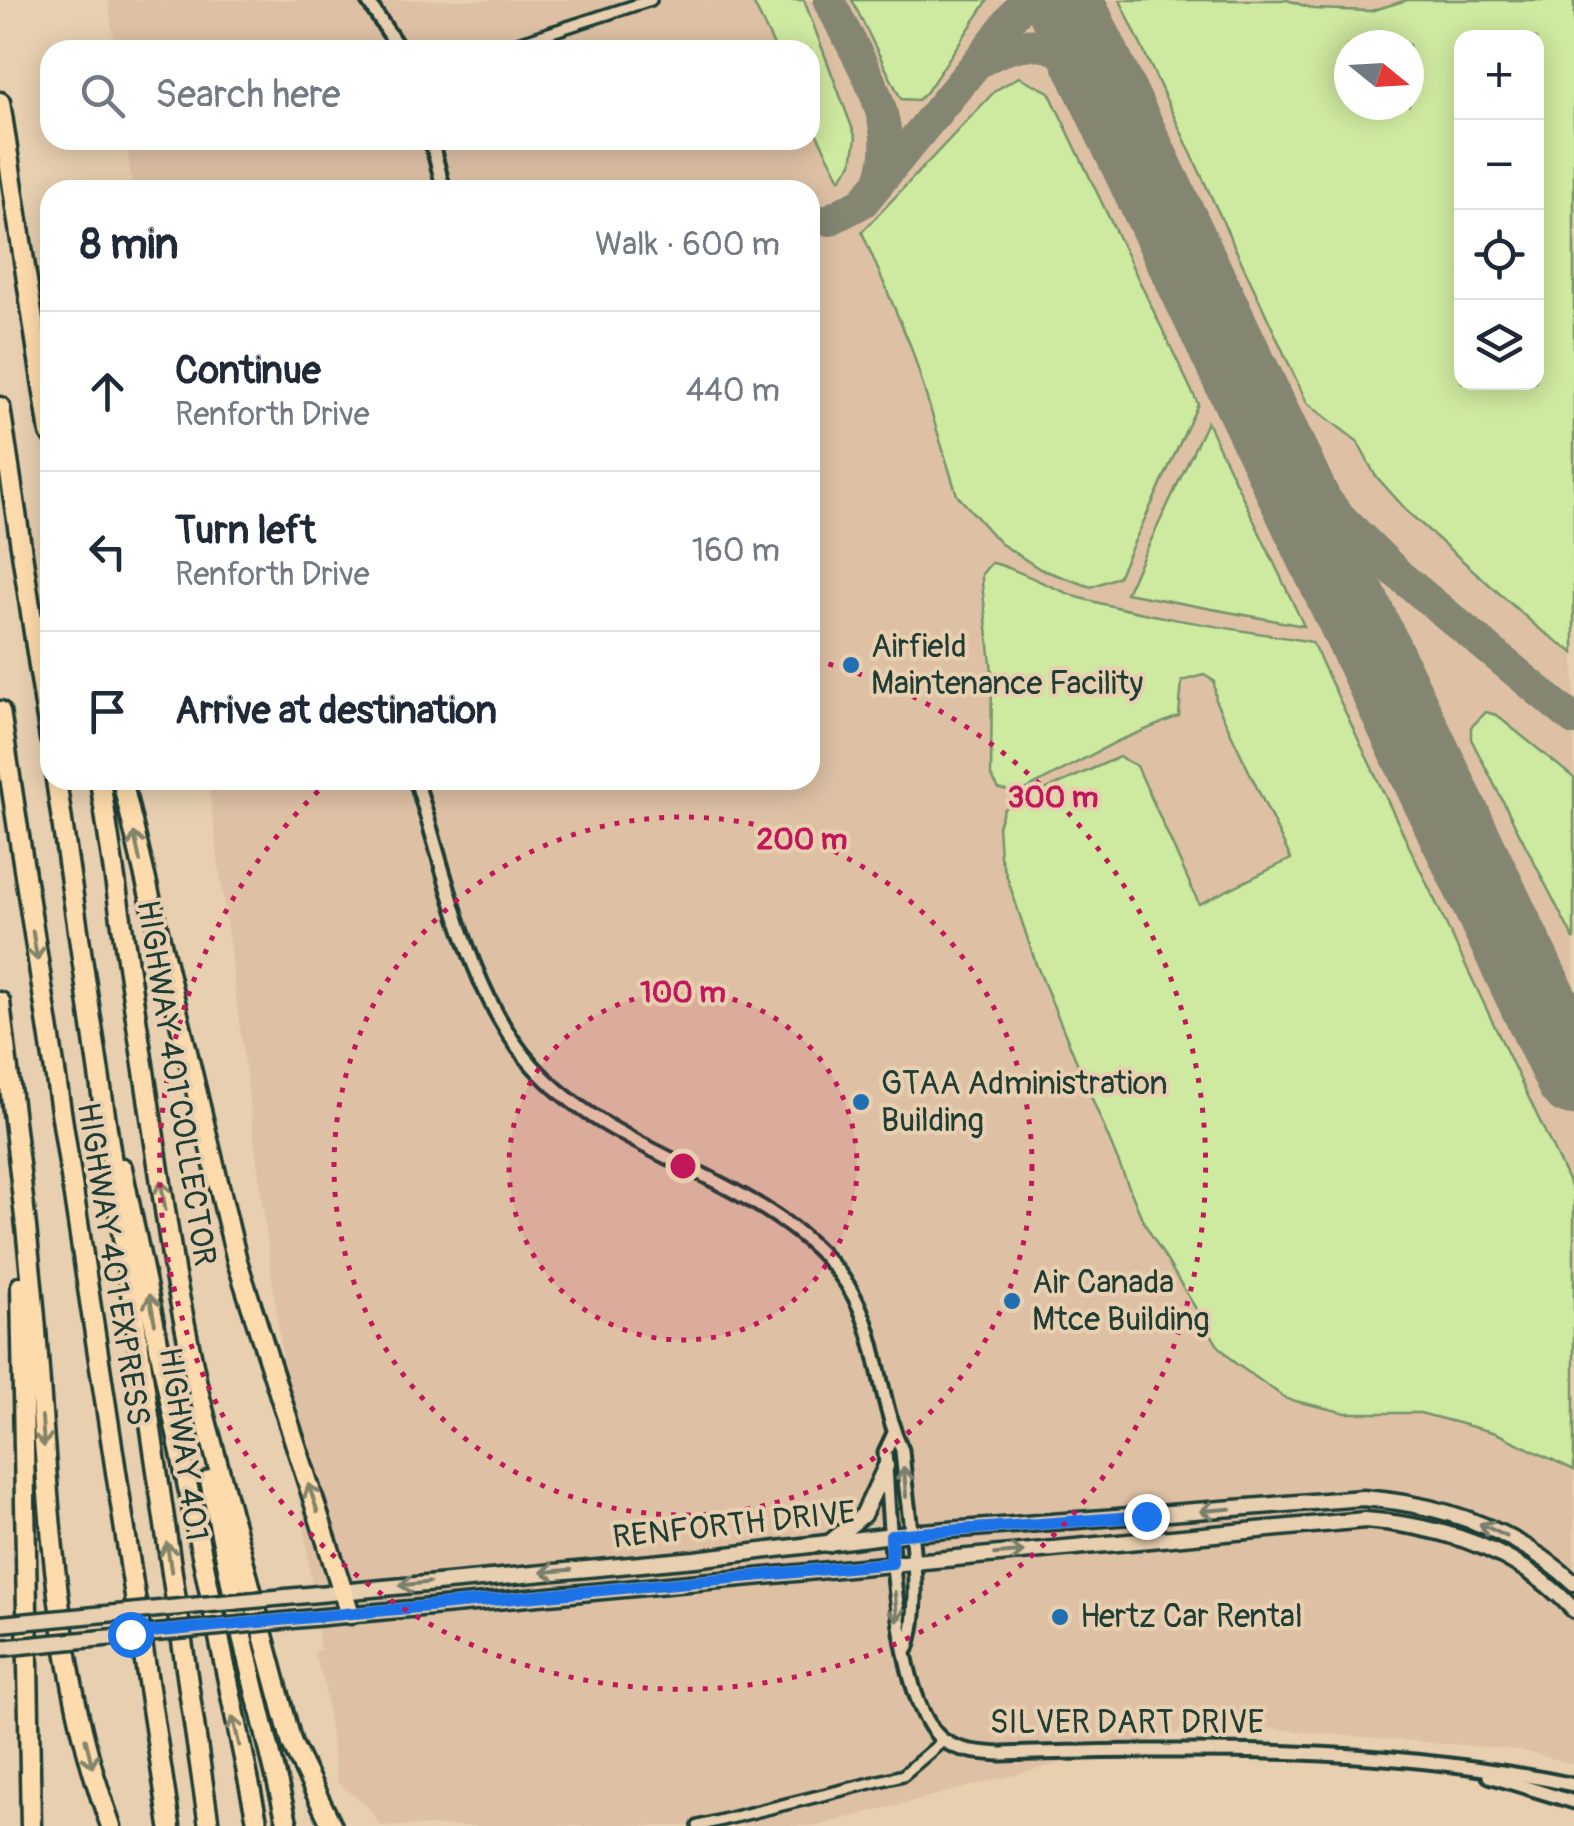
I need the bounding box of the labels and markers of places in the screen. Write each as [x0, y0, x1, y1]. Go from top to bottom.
place label: Airfield Maintenance Facility [871, 627, 1144, 704]
marker: Airfield Maintenance Facility [840, 654, 862, 676]
place label: GTAA Administration Building [881, 1064, 1168, 1141]
marker: GTAA Administration Building [850, 1091, 872, 1113]
centre of rings [665, 1148, 701, 1184]
place label: Air Canada Mtce Building [1032, 1263, 1210, 1340]
marker: Air Canada Mtce Building [1001, 1290, 1023, 1312]
place label: Hertz Car Rental [1080, 1597, 1303, 1637]
marker: Hertz Car Rental [1049, 1606, 1071, 1628]

